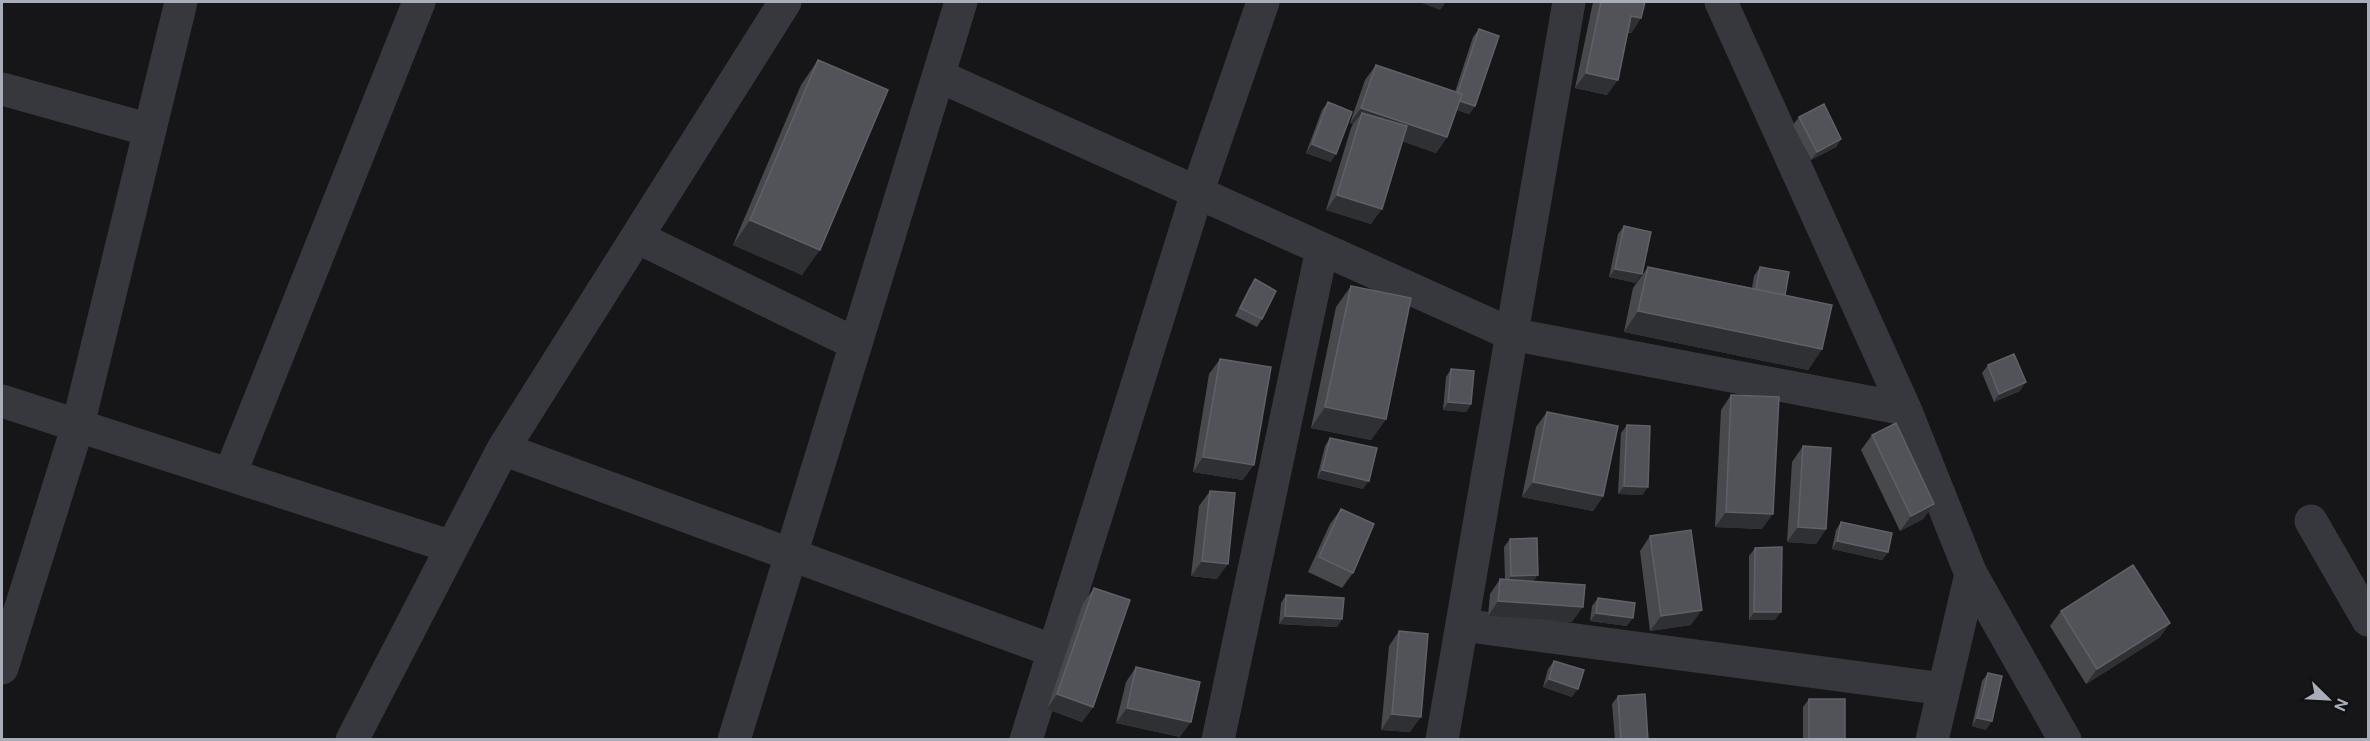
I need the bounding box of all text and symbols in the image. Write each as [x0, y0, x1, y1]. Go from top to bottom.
north arrow [2298, 669, 2358, 729]
text: N [2329, 695, 2353, 714]

